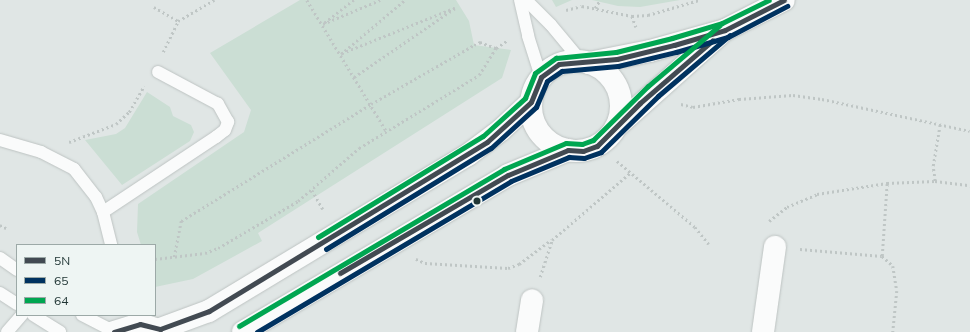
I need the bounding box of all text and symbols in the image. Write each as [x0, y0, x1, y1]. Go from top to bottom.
unlabelled marker [472, 196, 482, 206]
legend [16, 244, 156, 316]
text: 5N [54, 253, 70, 268]
text: 65 [54, 273, 68, 288]
text: 64 [54, 293, 68, 308]

